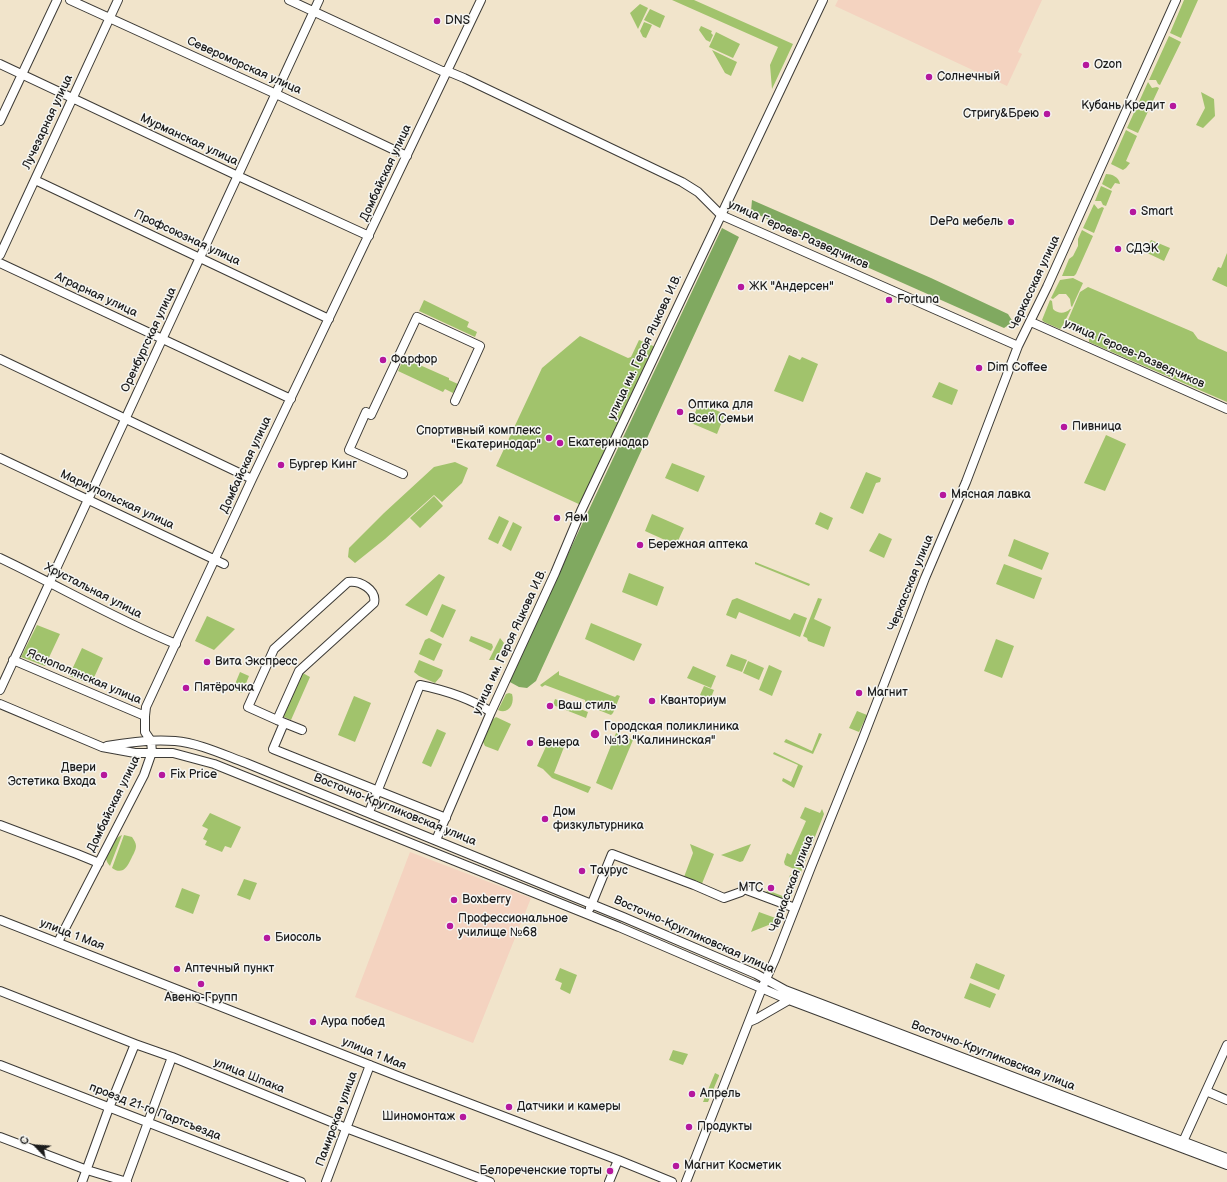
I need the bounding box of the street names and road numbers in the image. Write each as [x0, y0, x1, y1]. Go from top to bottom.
street label: Североморская улица [184, 34, 304, 98]
street label: Лучезарная улица [20, 72, 76, 172]
street label: Мурманская улица [138, 111, 240, 169]
street label: Домбайская улица [357, 122, 415, 224]
street label: улица Героев-Разведчиков [725, 197, 871, 273]
street label: Профсоюзная улица [131, 207, 243, 269]
street label: Черкасская улица [1007, 233, 1063, 333]
street label: Аграрная улица [52, 270, 140, 320]
street label: улица им. Героя Яцкова И.В. [605, 272, 685, 422]
street label: Оренбургская улица [118, 285, 180, 395]
street label: улица Героев-Разведчиков [1061, 316, 1207, 392]
street label: Домбайская улица [217, 414, 275, 516]
street label: Мариупольская улица [58, 467, 176, 533]
street label: Черкасская улица [885, 533, 937, 633]
street label: Хрустальная улица [42, 560, 144, 622]
street label: улица им. Героя Яцкова И.В. [470, 567, 550, 717]
street label: Яснополянская улица [25, 646, 143, 708]
street label: Домбайская улица [84, 753, 144, 855]
street label: Восточно-Кругликовская улица [312, 771, 478, 849]
street label: Черкасская улица [767, 833, 817, 935]
street label: Восточно-Кругликовская улица [611, 893, 777, 977]
street label: улица 1 Мая [38, 916, 106, 954]
street label: Восточно-Кругликовская улица [909, 1018, 1077, 1094]
street label: улица 1 Мая [340, 1035, 408, 1073]
street label: улица Шпака [211, 1055, 287, 1097]
street label: Памирская улица [313, 1070, 361, 1168]
street label: проезд 21-го Партсъезда [87, 1080, 223, 1144]

